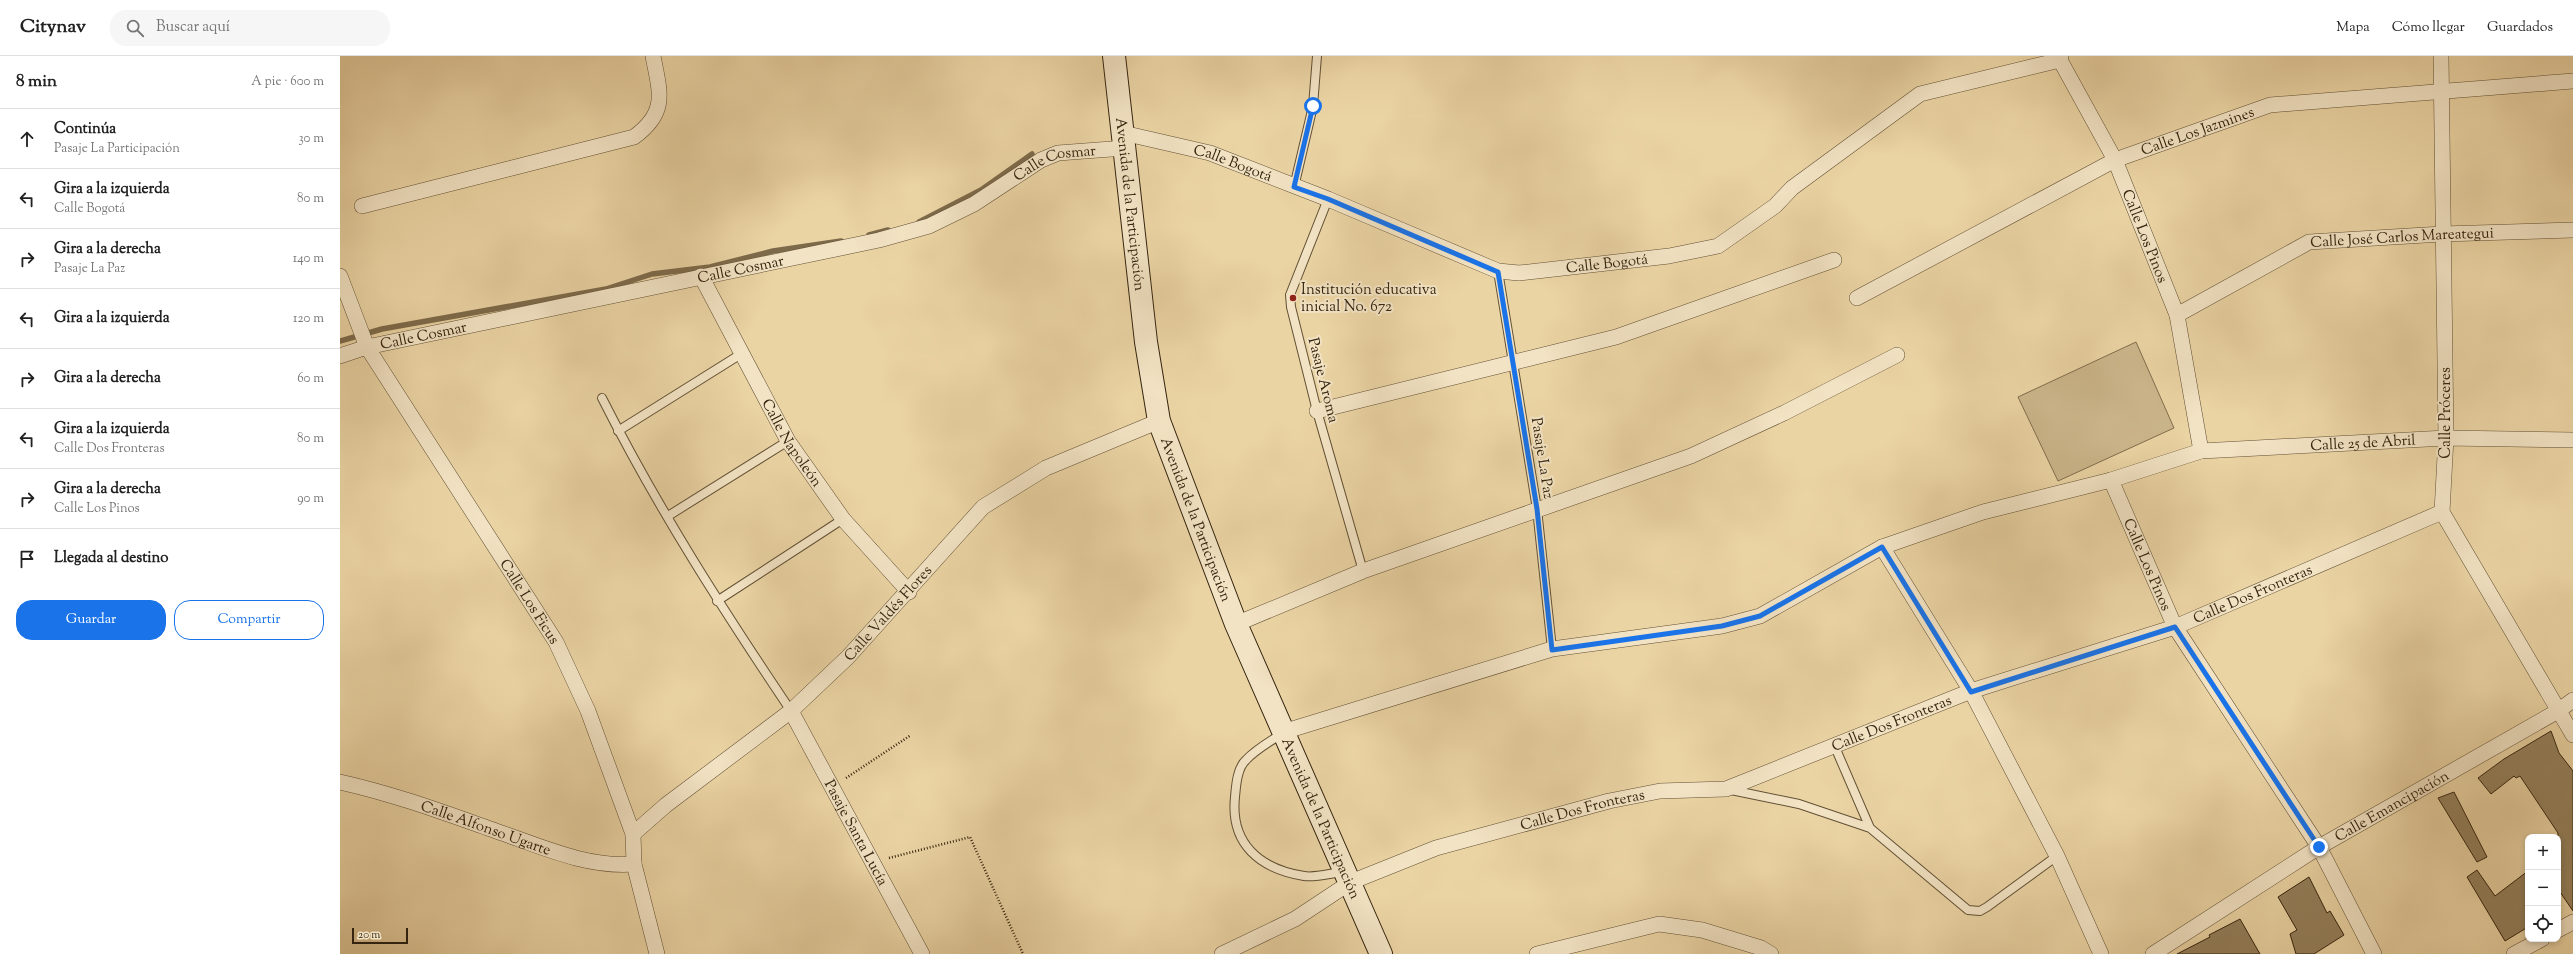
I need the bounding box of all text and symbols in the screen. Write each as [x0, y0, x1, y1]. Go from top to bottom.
search box [110, 10, 390, 46]
text: Citynav [20, 14, 86, 41]
icon: search [124, 17, 146, 39]
text: Buscar aquí [156, 17, 230, 38]
text: Mapa [2336, 18, 2370, 38]
text: Cómo llegar [2392, 18, 2465, 38]
text: Guardados [2487, 18, 2553, 38]
text: 8 min [16, 70, 57, 94]
text: A pie · 600 m [251, 73, 324, 91]
route start [1304, 97, 1322, 115]
street label: Calle Los Jazmines [2138, 102, 2257, 162]
street label: Avenida de la Participación [1109, 116, 1149, 292]
text: Continúa [54, 119, 116, 140]
icon: ahead [16, 128, 38, 150]
text: 30 m [298, 130, 324, 148]
text: Pasaje La Participación [54, 140, 180, 158]
street label: Calle Cosmar [1010, 141, 1097, 187]
street label: Calle Bogotá [1191, 141, 1275, 188]
text: Gira a la izquierda [54, 179, 170, 200]
street label: Calle Los Pinos [2116, 187, 2172, 286]
icon: left [16, 188, 38, 210]
text: 80 m [297, 190, 324, 208]
text: Calle Bogotá [54, 200, 125, 218]
street label: Calle José Carlos Mareategui [2310, 223, 2494, 254]
text: Gira a la derecha [54, 239, 161, 260]
icon: right [16, 248, 38, 270]
street label: Calle Bogotá [1565, 249, 1649, 280]
text: 140 m [293, 250, 324, 268]
street label: Calle Cosmar [696, 251, 786, 290]
text: Pasaje La Paz [54, 260, 125, 278]
place label: Institución educativa inicial No. 672 [1301, 280, 1437, 318]
marker: Institución educativa inicial No. 672 [1288, 293, 1298, 303]
icon: left [16, 308, 38, 330]
text: Gira a la izquierda [54, 308, 170, 329]
text: 120 m [293, 310, 324, 328]
street label: Calle Cosmar [379, 317, 469, 356]
street label: Pasaje Aroma [1302, 336, 1343, 425]
street label: Calle Próceres [2436, 367, 2457, 459]
icon: right [16, 368, 38, 390]
text: Gira a la derecha [54, 368, 161, 389]
text: 60 m [297, 370, 324, 388]
street label: Calle Napoleón [756, 395, 826, 492]
street label: Pasaje La Paz [1525, 416, 1558, 501]
text: Gira a la izquierda [54, 419, 170, 440]
icon: left [16, 428, 38, 450]
text: 80 m [297, 430, 324, 448]
street label: Calle 25 de Abril [2310, 431, 2416, 457]
street label: Avenida de la Participación [1154, 435, 1236, 605]
text: Calle Dos Fronteras [54, 440, 165, 458]
text: Gira a la derecha [54, 479, 161, 500]
icon: right [16, 488, 38, 510]
text: 90 m [297, 490, 324, 508]
text: Calle Los Pinos [54, 500, 140, 518]
street label: Calle Los Pinos [2117, 515, 2176, 615]
icon: arrive [16, 548, 38, 570]
text: Llegada al destino [54, 548, 169, 569]
street label: Calle Los Ficus [494, 556, 564, 649]
street label: Calle Dos Fronteras [2190, 560, 2316, 630]
street label: Calle Valdés Flores [840, 561, 938, 667]
button: Guardar [16, 600, 166, 640]
button: Compartir [174, 600, 324, 640]
street label: Calle Dos Fronteras [1829, 691, 1955, 758]
street label: Avenida de la Participación [1275, 735, 1365, 903]
street label: Calle Emancipación [2331, 766, 2453, 848]
street label: Pasaje Santa Lucía [818, 776, 892, 890]
street label: Calle Dos Fronteras [1518, 785, 1647, 837]
street label: Calle Alfonso Ugarte [418, 796, 553, 862]
map controls [2525, 834, 2561, 942]
button: + [2525, 834, 2561, 870]
route end [2310, 838, 2328, 856]
button: − [2525, 870, 2561, 906]
button: locate [2525, 906, 2561, 942]
scale bar [352, 926, 408, 945]
text: 20 m [358, 927, 380, 943]

